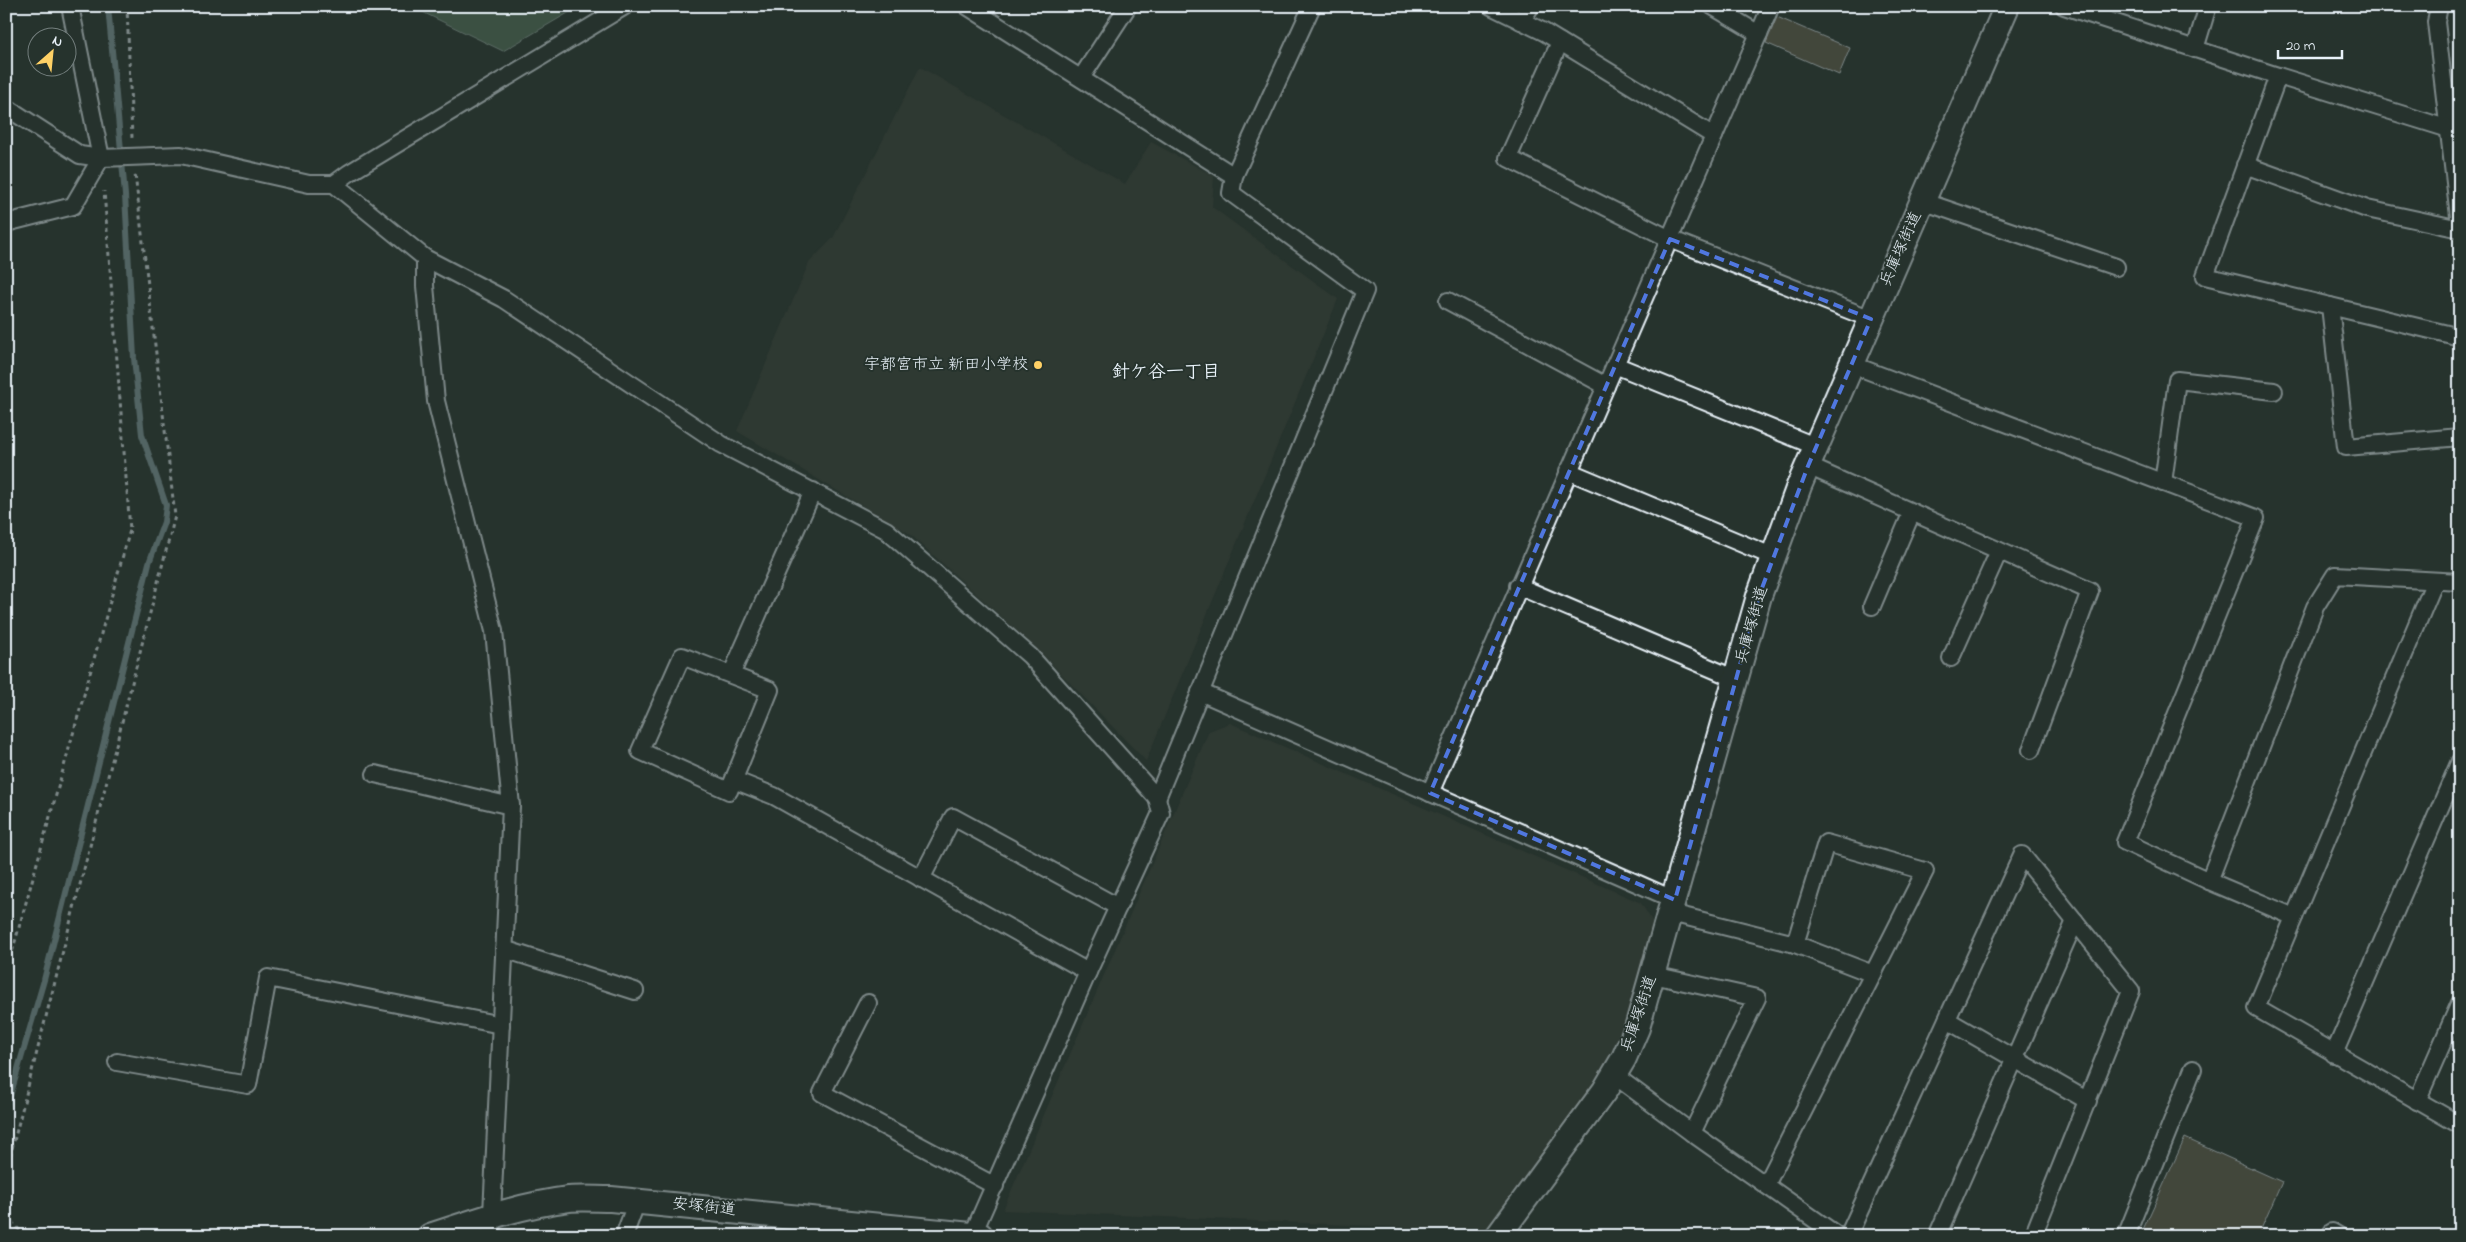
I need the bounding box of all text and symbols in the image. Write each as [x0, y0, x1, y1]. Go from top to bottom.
north arrow [28, 28, 78, 78]
scale bar [2278, 28, 2342, 60]
text: N [48, 30, 66, 53]
text: 20 m [2286, 35, 2316, 57]
street label: 兵庫塚街道 [1874, 208, 1928, 290]
place label: 宇都宮市立 新田小学校 [864, 353, 1028, 377]
marker: 宇都宮市立 新田小学校 [1032, 359, 1044, 371]
district label: 針ケ谷一丁目 [1112, 360, 1220, 386]
street label: 兵庫塚街道 [1729, 583, 1775, 667]
street label: 兵庫塚街道 [1615, 972, 1663, 1056]
street label: 安塚街道 [671, 1192, 737, 1222]

